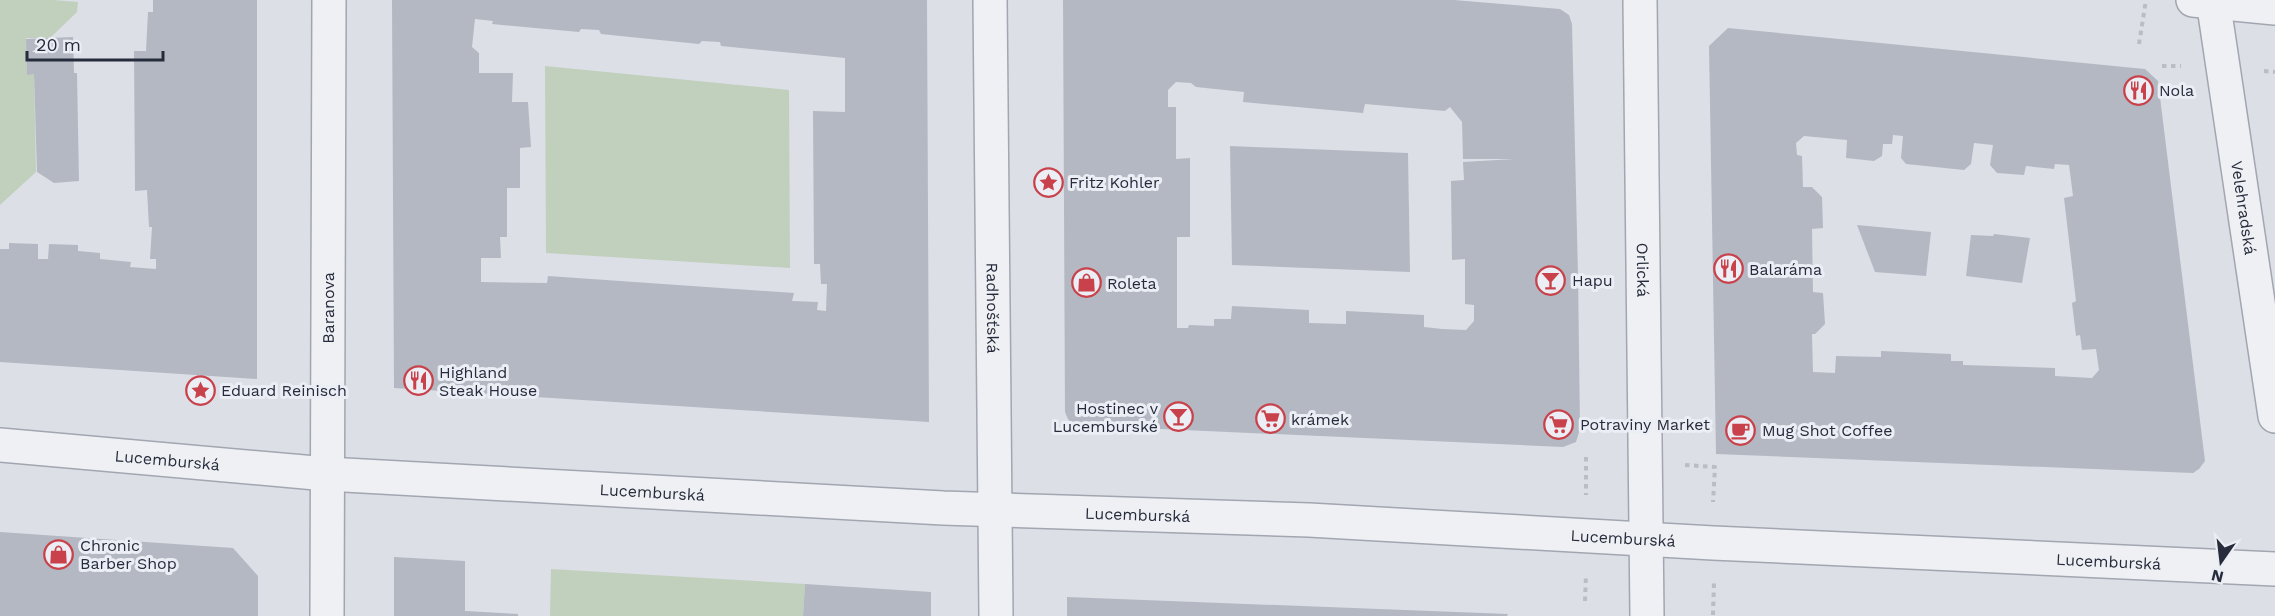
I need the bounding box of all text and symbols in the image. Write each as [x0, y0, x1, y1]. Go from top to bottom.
scale bar [27, 24, 164, 62]
text: 20 m [36, 34, 81, 55]
restaurant icon: Nola [2122, 74, 2154, 106]
place label: Nola [2159, 81, 2194, 100]
street label: Velehradská [2227, 160, 2260, 256]
place icon: Fritz Kohler [1032, 166, 1064, 198]
place label: Fritz Kohler [1069, 173, 1160, 192]
street label: Orlická [1633, 243, 1652, 297]
restaurant icon: Balaráma [1712, 253, 1744, 285]
place label: Balaráma [1749, 260, 1822, 279]
street label: Radhošťská [983, 262, 1002, 354]
bar icon: Hapu [1535, 264, 1567, 296]
shop icon: Roleta [1070, 267, 1102, 299]
place label: Hapu [1572, 271, 1613, 290]
street label: Baranova [319, 272, 338, 344]
place label: Roleta [1107, 274, 1157, 293]
place label: Highland Steak House [439, 363, 537, 400]
restaurant icon: Highland Steak House [402, 365, 434, 397]
place icon: Eduard Reinisch [184, 374, 216, 406]
place label: Eduard Reinisch [221, 381, 347, 400]
place label: Hostinec v Lucemburské [1053, 399, 1159, 436]
bar icon: Hostinec v Lucemburské [1163, 401, 1195, 433]
supermarket icon: krámek [1254, 403, 1286, 435]
supermarket icon: Potraviny Market [1543, 408, 1575, 440]
place label: krámek [1291, 410, 1349, 429]
cafe icon: Mug Shot Coffee [1725, 414, 1757, 446]
place label: Potraviny Market [1580, 415, 1710, 434]
place label: Mug Shot Coffee [1762, 421, 1892, 440]
street label: Lucemburská [114, 446, 221, 474]
street label: Lucemburská [599, 480, 705, 505]
street label: Lucemburská [1085, 504, 1191, 526]
street label: Lucemburská [1570, 526, 1676, 551]
north arrow [2191, 532, 2251, 592]
place label: Chronic Barber Shop [80, 536, 177, 573]
shop icon: Chronic Barber Shop [43, 538, 75, 570]
street label: Lucemburská [2055, 550, 2162, 574]
text: N [2209, 565, 2226, 587]

